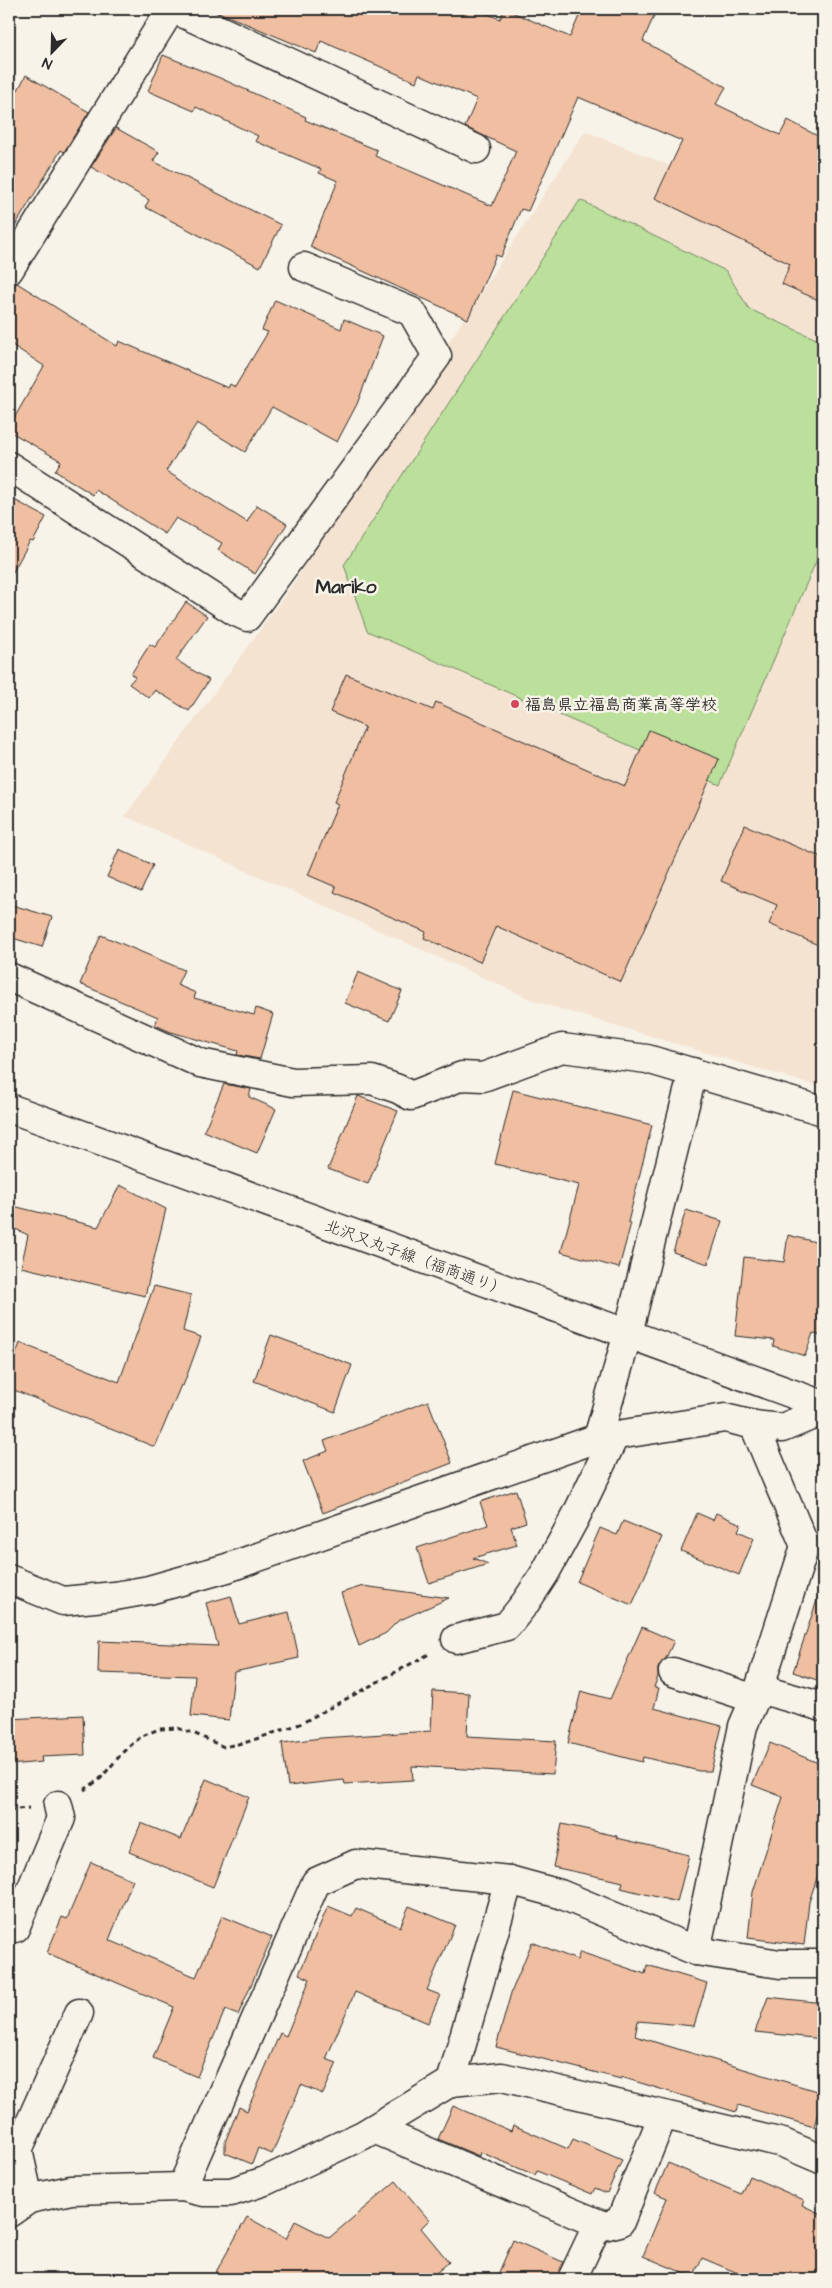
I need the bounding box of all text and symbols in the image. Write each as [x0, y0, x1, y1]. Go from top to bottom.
north arrow [28, 28, 78, 78]
text: N [39, 52, 55, 74]
district label: Mariko [315, 574, 377, 601]
place label: 福島県立福島商業高等学校 [525, 694, 717, 716]
marker: 福島県立福島商業高等学校 [509, 698, 521, 710]
street label: 北沢又丸子線（福商通り） [322, 1215, 510, 1301]

